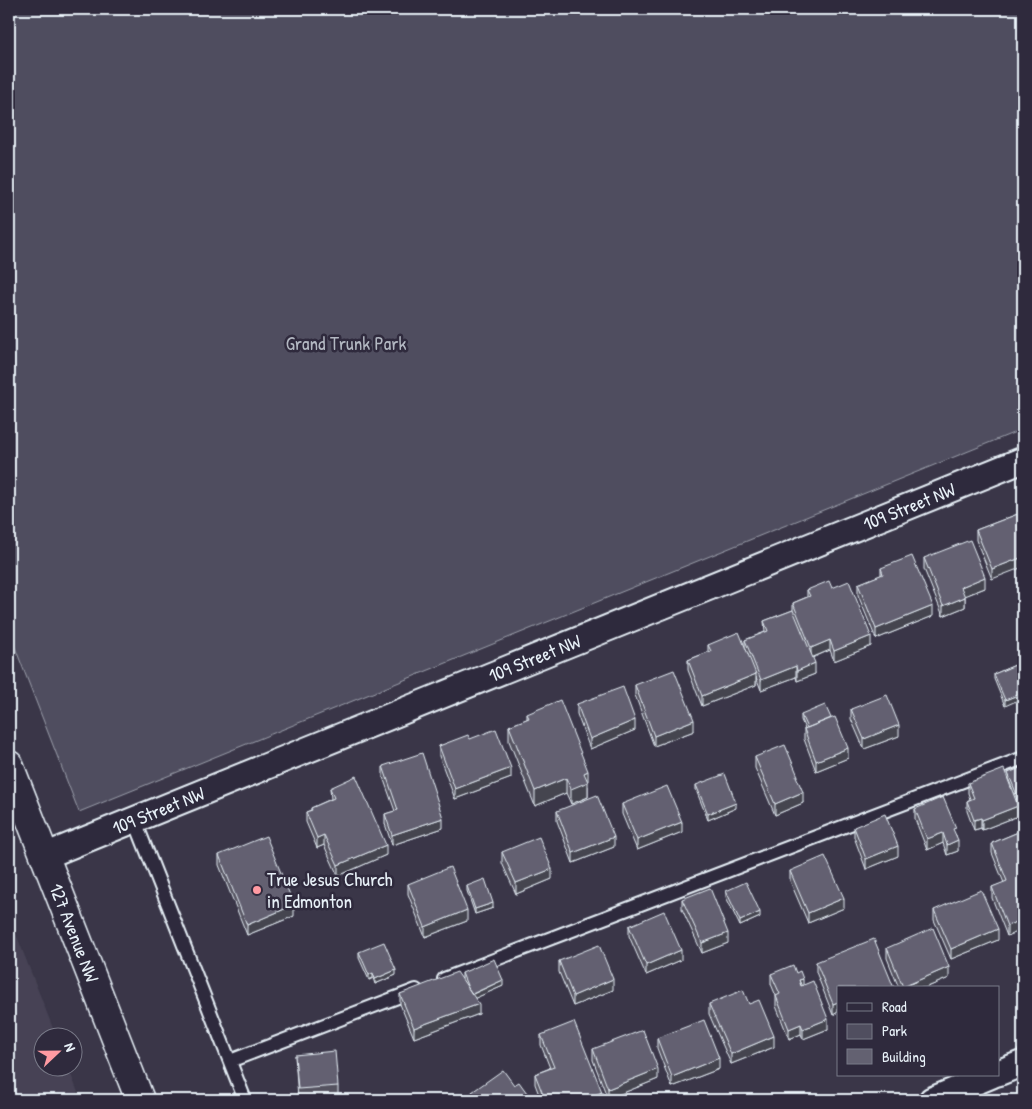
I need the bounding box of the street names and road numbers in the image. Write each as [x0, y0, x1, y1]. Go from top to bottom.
street label: 109 Street NW [859, 476, 959, 537]
street label: 109 Street NW [484, 627, 585, 688]
street label: 109 Street NW [108, 780, 208, 841]
street label: 127 Avenue NW [44, 879, 106, 986]

